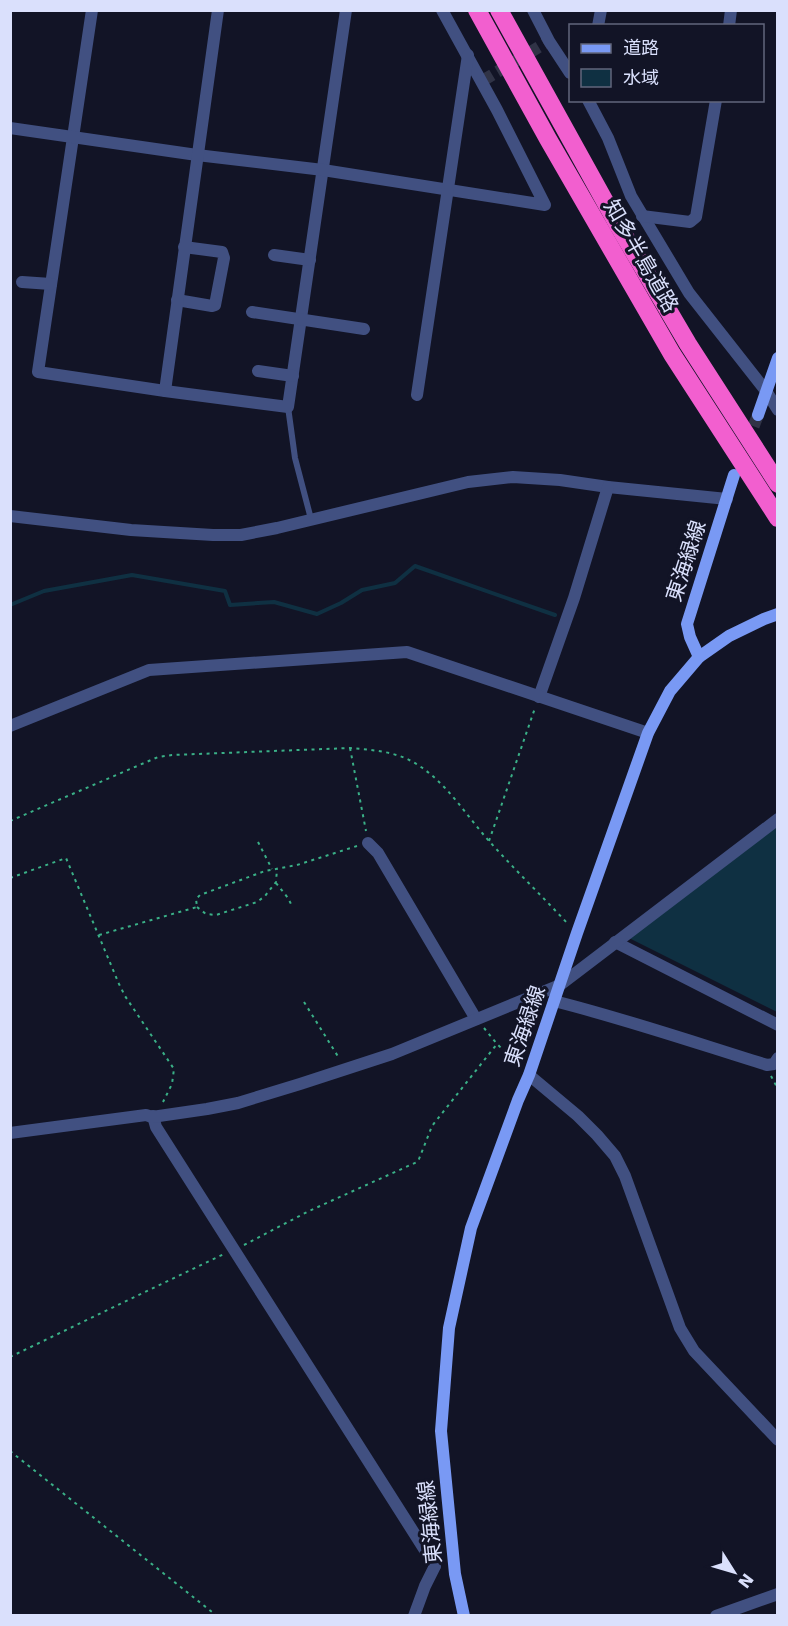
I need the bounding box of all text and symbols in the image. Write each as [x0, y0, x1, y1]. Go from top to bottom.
legend [569, 24, 764, 102]
text: 道路 [623, 37, 659, 58]
text: 水域 [623, 67, 659, 88]
street label: 知多半島道路 [599, 195, 683, 317]
street label: 東海緑線 [662, 517, 710, 605]
street label: 東海緑線 [500, 982, 550, 1070]
street label: 東海緑線 [414, 1479, 446, 1565]
north arrow [704, 1542, 764, 1602]
text: N [734, 1570, 757, 1592]

